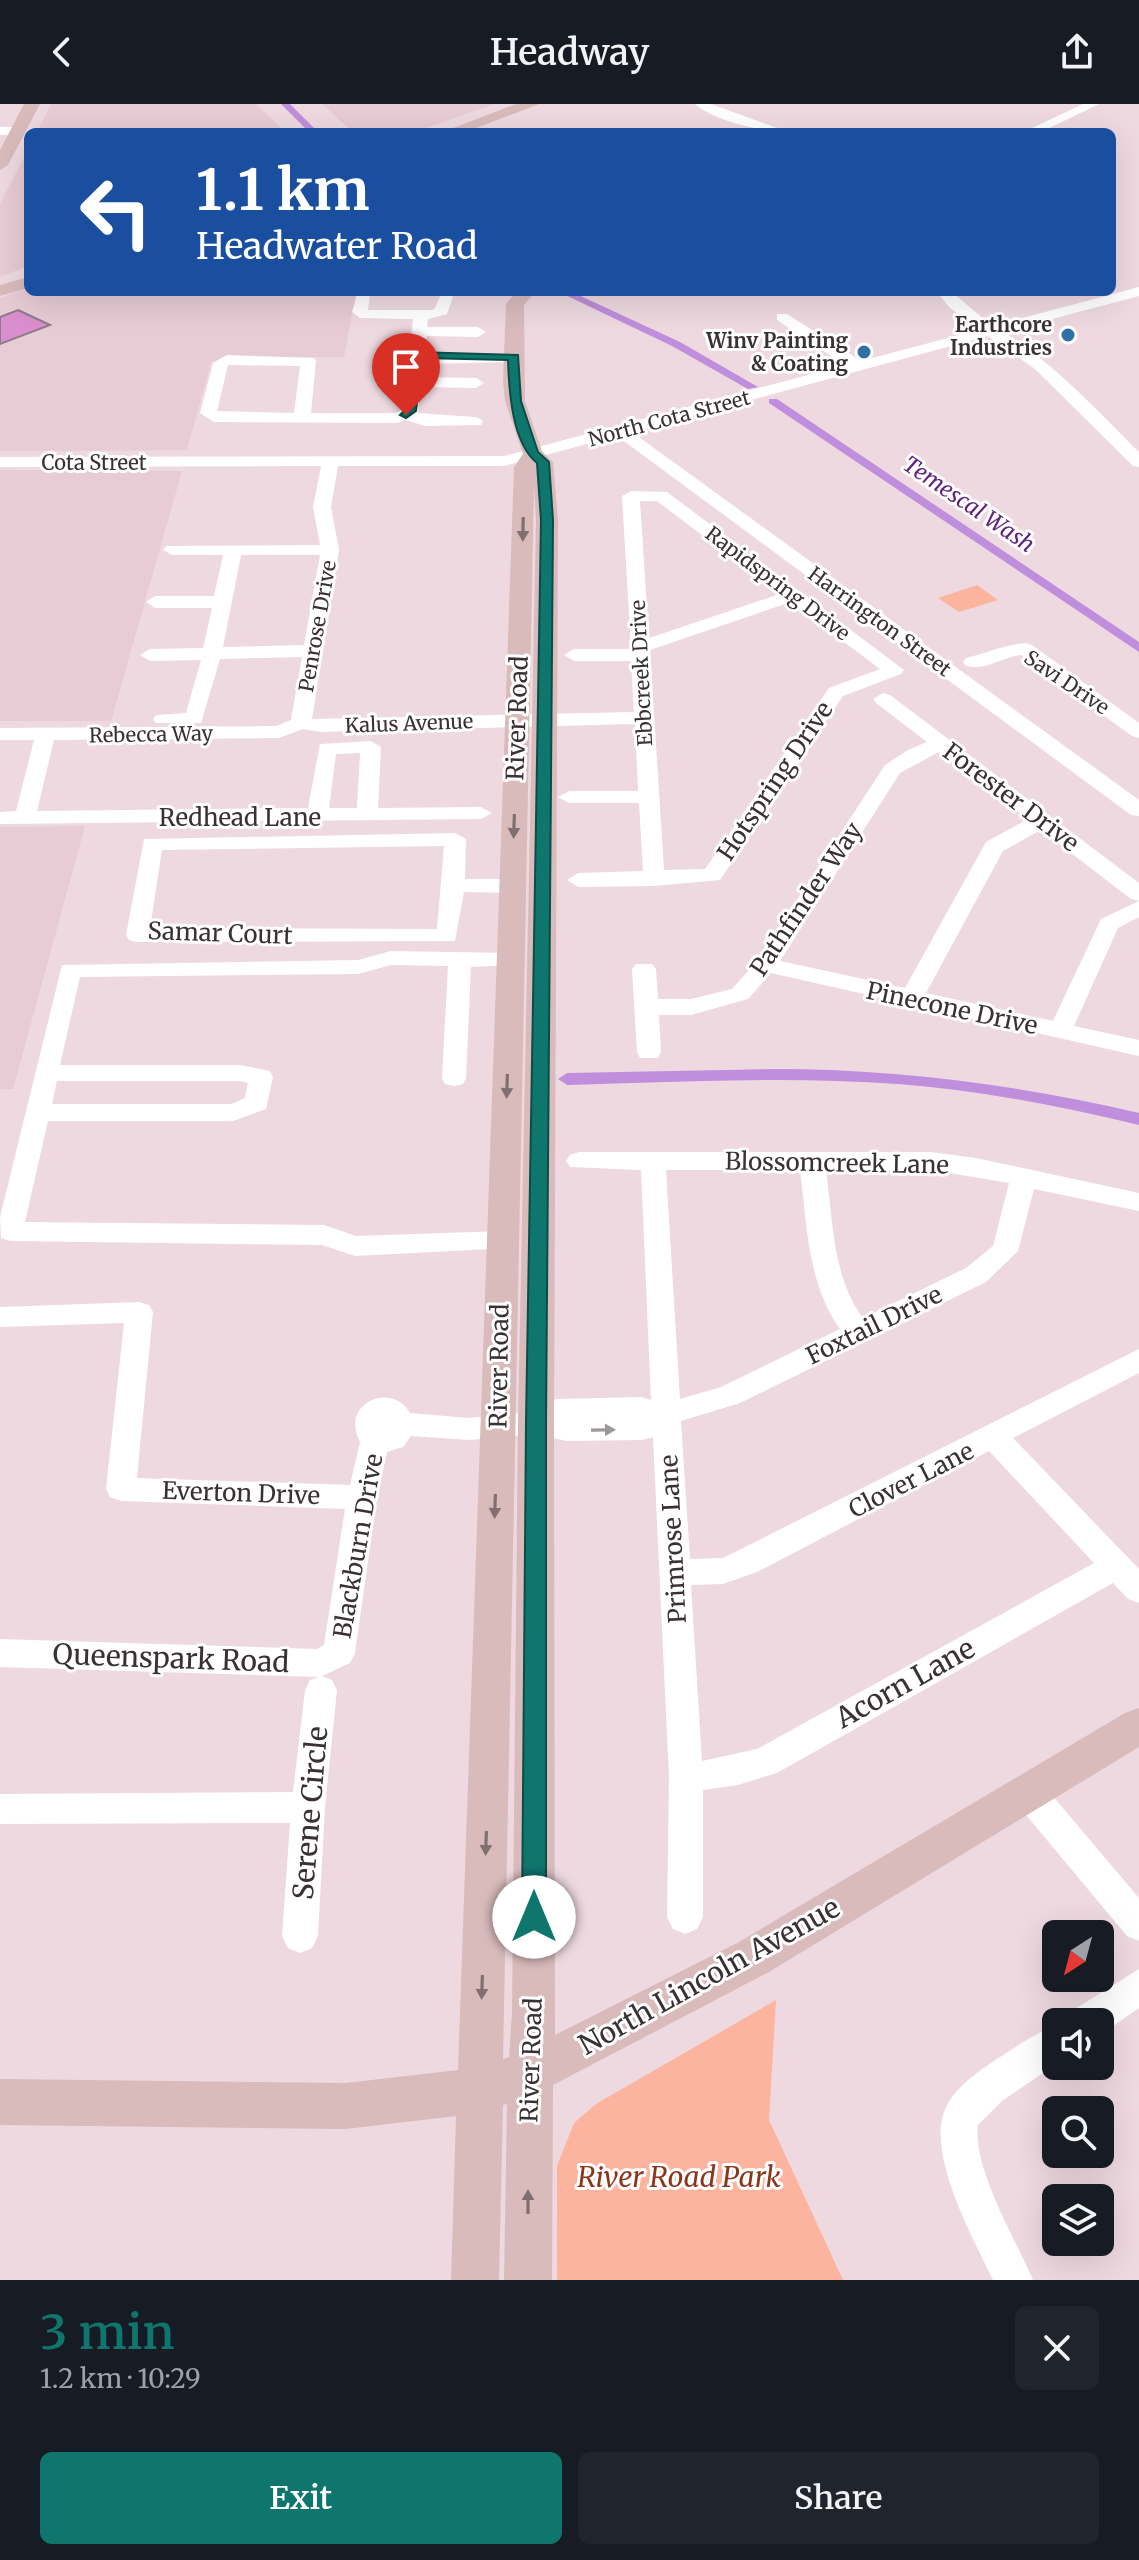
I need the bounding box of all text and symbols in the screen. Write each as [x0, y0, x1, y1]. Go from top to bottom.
icon: back [40, 30, 84, 74]
text: Headway [490, 30, 649, 75]
icon: share [1055, 30, 1099, 74]
text: 1.1 km [196, 155, 370, 225]
icon: left [64, 160, 168, 264]
text: Headwater Road [196, 224, 478, 269]
place label: Earthcore Industries [950, 312, 1052, 360]
marker: Earthcore Industries [1059, 326, 1077, 344]
place label: Winv Painting & Coating [705, 328, 848, 376]
pin [372, 333, 440, 415]
marker: Winv Painting & Coating [855, 343, 873, 361]
icon: arrive [384, 345, 428, 389]
street label: North Cota Street [585, 384, 753, 452]
street label: Cota Street [41, 450, 147, 475]
water label: Temescal Wash [898, 450, 1040, 558]
one-way arrow [516, 517, 529, 542]
street label: Rapidspring Drive [701, 521, 855, 645]
street label: Penrose Drive [293, 558, 341, 694]
street label: Harrington Street [804, 561, 957, 681]
street label: Ebbcreek Drive [625, 599, 657, 747]
street label: Savi Drive [1020, 644, 1114, 720]
street label: River Road [499, 655, 535, 781]
street label: Hotspring Drive [710, 696, 840, 866]
street label: Kalus Avenue [344, 708, 474, 738]
street label: Rebecca Way [89, 720, 214, 748]
street label: Forester Drive [937, 736, 1085, 858]
street label: Redhead Lane [159, 802, 321, 833]
one-way arrow [508, 814, 520, 839]
street label: Pathfinder Way [743, 816, 869, 982]
street label: Samar Court [147, 915, 294, 951]
street label: Pinecone Drive [864, 975, 1040, 1041]
one-way arrow [500, 1074, 513, 1099]
street label: Blossomcreek Lane [725, 1146, 949, 1180]
street label: Foxtail Drive [801, 1279, 947, 1371]
street label: River Road [482, 1303, 516, 1429]
one-way arrow [591, 1424, 616, 1436]
street label: Clover Lane [843, 1435, 979, 1525]
street label: Blackburn Drive [326, 1451, 390, 1641]
street label: Primrose Lane [653, 1454, 693, 1624]
street label: Everton Drive [161, 1475, 321, 1511]
one-way arrow [489, 1494, 502, 1519]
street label: Acorn Lane [828, 1630, 981, 1737]
street label: Queenspark Road [52, 1636, 290, 1680]
street label: Serene Circle [284, 1725, 336, 1901]
one-way arrow [479, 1831, 492, 1856]
position arrow [492, 1875, 576, 1959]
street label: North Lincoln Avenue [572, 1889, 846, 2063]
north arrow [1042, 1920, 1114, 1992]
map controls [1042, 1920, 1114, 2256]
one-way arrow [475, 1975, 488, 2000]
street label: River Road [513, 1997, 549, 2123]
button: sound [1042, 2008, 1114, 2080]
button: search [1042, 2096, 1114, 2168]
park label: River Road Park [577, 2159, 781, 2195]
button: layers [1042, 2184, 1114, 2256]
one-way arrow [522, 2189, 534, 2214]
text: 3 min [40, 2302, 175, 2362]
button: close [1015, 2306, 1099, 2390]
text: 1.2 km · 10:29 [40, 2362, 201, 2395]
button: Exit [40, 2452, 562, 2544]
button: Share [578, 2452, 1099, 2544]

